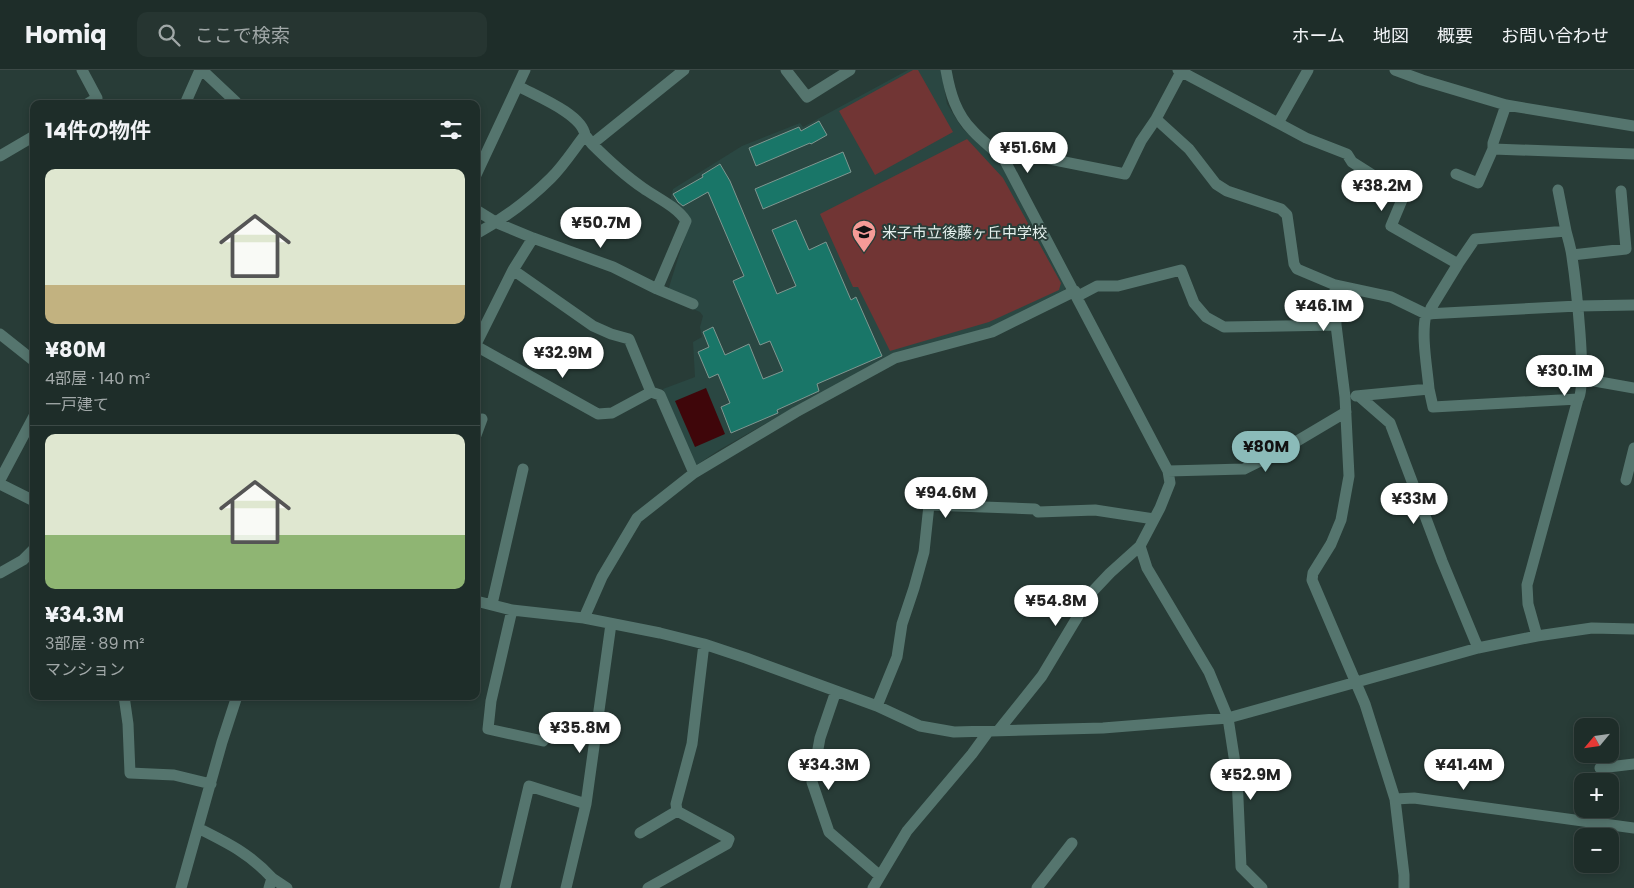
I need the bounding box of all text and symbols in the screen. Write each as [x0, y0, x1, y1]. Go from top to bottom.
search box [137, 12, 487, 57]
text: Homiq [25, 18, 107, 51]
icon: search [155, 21, 183, 49]
text: ここで検索 [195, 22, 290, 49]
text: ホーム [1292, 23, 1345, 48]
text: 地図 [1373, 23, 1409, 48]
text: 概要 [1437, 23, 1473, 48]
text: お問い合わせ [1501, 23, 1609, 48]
text: 14件の物件 [45, 116, 151, 145]
icon: filters [437, 116, 465, 144]
pin: ¥51.6M [987, 132, 1069, 174]
text: ¥51.6M [1000, 136, 1056, 159]
pin: ¥38.2M [1341, 170, 1423, 212]
text: ¥38.2M [1352, 174, 1412, 197]
icon: home [210, 201, 300, 291]
pin: ¥50.7M [560, 206, 642, 249]
text: ¥50.7M [571, 211, 631, 234]
school or university icon: 米子市立後藤ヶ丘中学校 [851, 219, 877, 253]
place label: 米子市立後藤ヶ丘中学校 [882, 222, 1047, 243]
pin: ¥46.1M [1283, 290, 1365, 332]
text: ¥46.1M [1296, 294, 1352, 317]
text: ¥80M [45, 335, 106, 364]
pin: ¥32.9M [522, 336, 604, 379]
text: ¥32.9M [534, 341, 592, 364]
pin: ¥30.1M [1524, 354, 1606, 397]
text: ¥30.1M [1537, 359, 1593, 382]
text: 4部屋 · 140 m² [45, 367, 150, 390]
text: 一戸建て [45, 393, 109, 416]
pin: ¥80M [1236, 430, 1296, 473]
text: ¥80M [1243, 435, 1289, 458]
icon: home [210, 467, 300, 557]
pin: ¥94.6M [905, 476, 987, 519]
text: ¥94.6M [916, 481, 976, 504]
pin: ¥33M [1384, 482, 1444, 525]
text: ¥33M [1392, 487, 1436, 510]
pin: ¥54.8M [1015, 584, 1097, 627]
text: ¥54.8M [1025, 589, 1087, 612]
text: ¥34.3M [45, 600, 124, 629]
text: 3部屋 · 89 m² [45, 632, 145, 655]
text: マンション [45, 658, 125, 681]
pin: ¥35.8M [539, 712, 621, 754]
text: ¥35.8M [550, 716, 610, 739]
north arrow [1574, 718, 1619, 762]
map controls [1574, 718, 1619, 873]
pin: ¥34.3M [788, 748, 870, 791]
pin: ¥41.4M [1423, 748, 1505, 791]
text: ¥34.3M [799, 753, 859, 776]
text: ¥41.4M [1435, 753, 1493, 776]
pin: ¥52.9M [1210, 758, 1292, 801]
text: ¥52.9M [1221, 763, 1281, 786]
button: + [1574, 773, 1619, 818]
button: − [1574, 828, 1619, 873]

